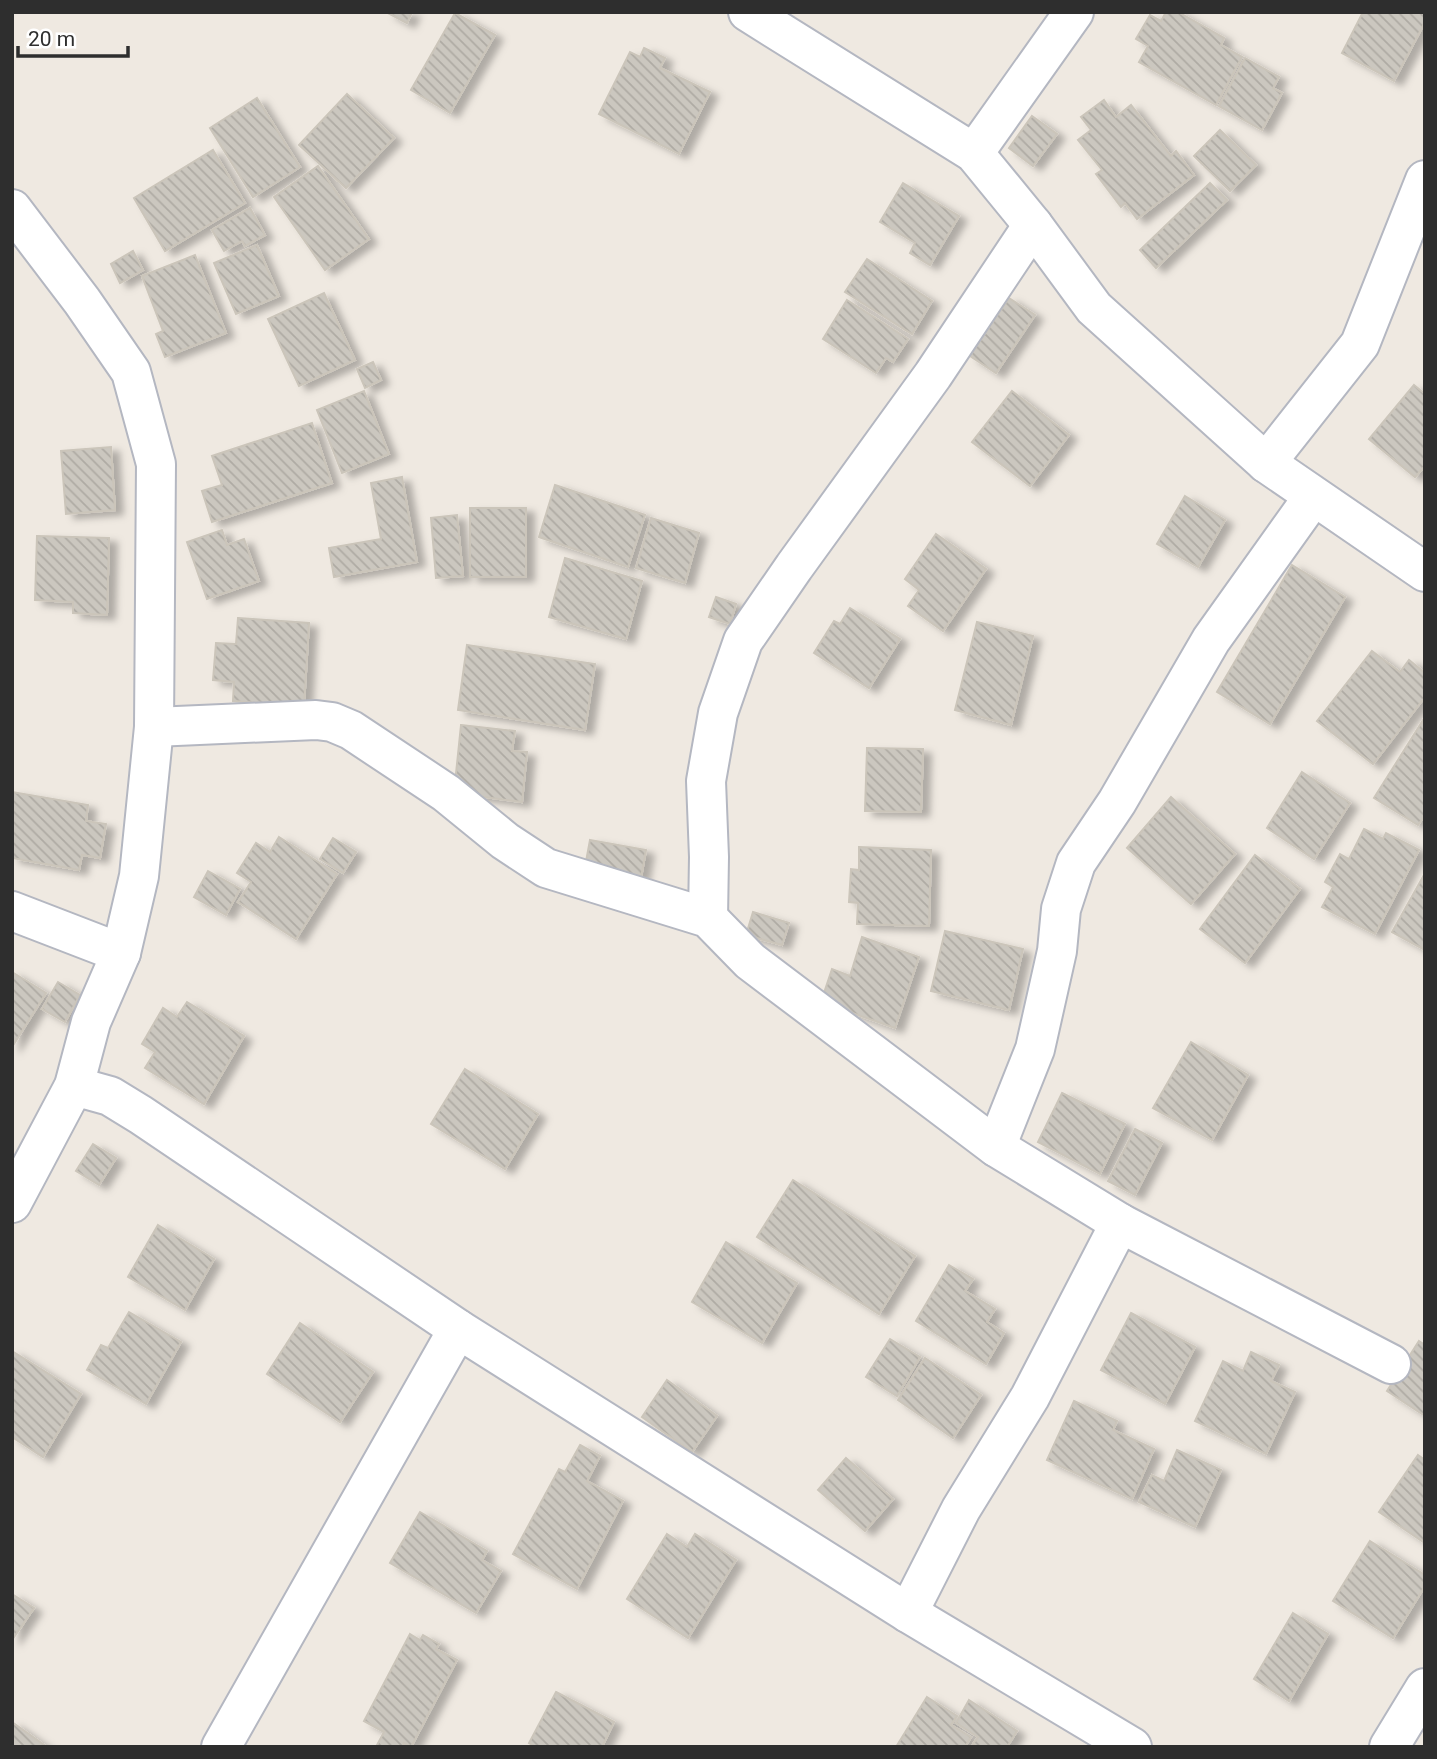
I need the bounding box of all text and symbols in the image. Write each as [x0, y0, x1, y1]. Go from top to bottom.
scale bar [18, 14, 128, 58]
text: 20 m [28, 27, 75, 51]

